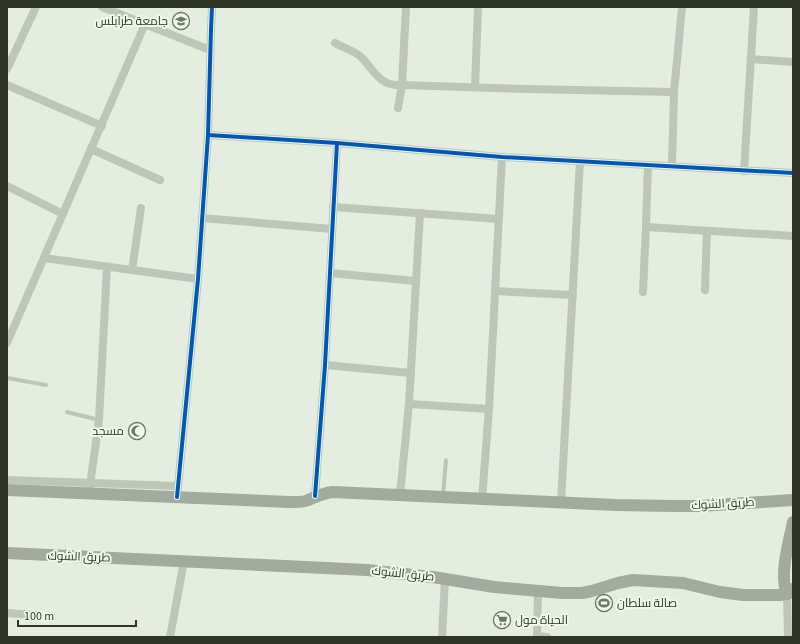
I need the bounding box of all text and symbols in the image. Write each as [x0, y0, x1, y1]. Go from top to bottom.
school or university icon: جامعة طرابلس [171, 11, 191, 31]
place label: جامعة طرابلس [96, 13, 168, 30]
mosque icon: مسجد [127, 421, 147, 441]
place label: مسجد [92, 423, 124, 440]
street label: طريق الشوك [691, 494, 755, 514]
street label: طريق الشوك [47, 547, 111, 567]
street label: طريق الشوك [371, 562, 435, 586]
sports icon: صالة سلطان [594, 593, 614, 613]
place label: صالة سلطان [617, 595, 677, 612]
scale bar [18, 602, 136, 628]
text: 100 m [24, 608, 54, 625]
supermarket icon: الحياة مول [492, 610, 512, 630]
place label: الحياة مول [515, 612, 568, 629]

